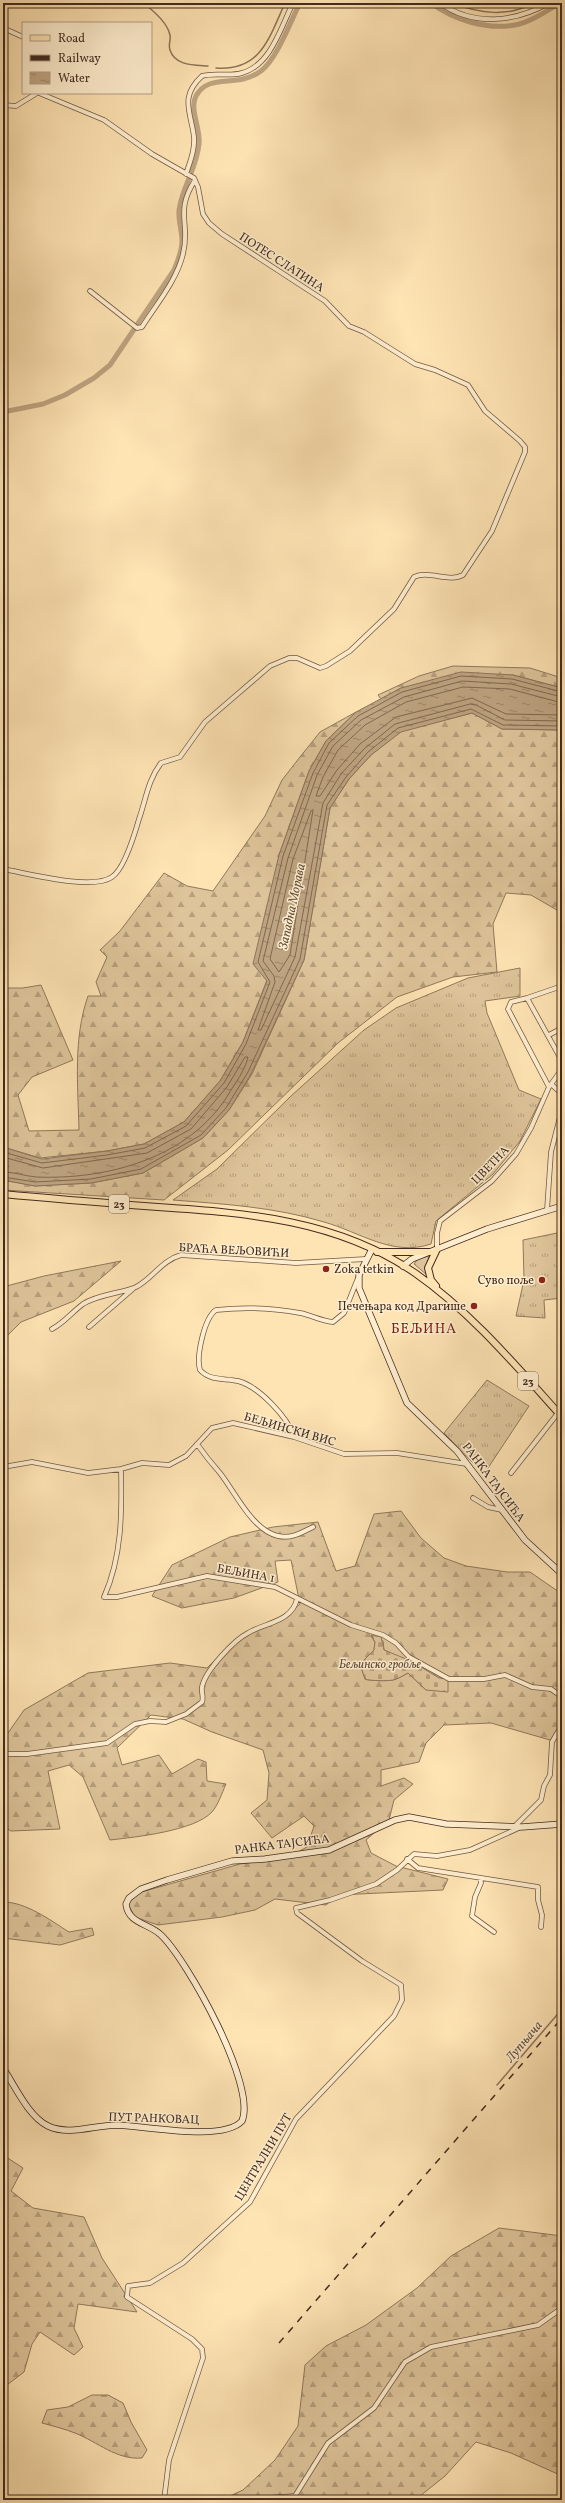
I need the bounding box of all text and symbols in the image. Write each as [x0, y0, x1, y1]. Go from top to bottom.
legend [22, 22, 152, 94]
text: Road [58, 31, 85, 47]
text: Railway [58, 51, 101, 67]
text: Water [58, 71, 90, 87]
street label: ПОТЕС СЛАТИНА [236, 229, 327, 297]
water label: Западна Морава [275, 862, 311, 952]
street label: ЦВЕТНА [468, 1142, 514, 1189]
road number: 23 [109, 1195, 129, 1213]
street label: БРАЋА ВЕЉОВИЋИ [178, 1240, 290, 1262]
place label: Zoka tetkin [334, 1262, 394, 1278]
marker: Zoka tetkin [321, 1264, 331, 1274]
place label: Суво поље [478, 1273, 534, 1289]
marker: Суво поље [537, 1275, 547, 1285]
place label: Печењара код Драгише [338, 1299, 466, 1315]
marker: Печењара код Драгише [469, 1301, 479, 1311]
district label: БЕЉИНА [391, 1320, 457, 1339]
road number: 23 [518, 1372, 538, 1390]
street label: БЕЉИНСКИ ВИС [242, 1409, 338, 1451]
street label: РАНКА ТАЈСИЋА [458, 1440, 529, 1526]
street label: БЕЉИНА 1 [216, 1561, 276, 1587]
park label: Бељинско гробље [339, 1657, 422, 1673]
street label: РАНКА ТАЈСИЋА [234, 1831, 331, 1859]
water label: Лупњача [501, 2018, 547, 2068]
street label: ПУТ РАНКОВАЦ [108, 2109, 200, 2129]
street label: ЦЕНТРАЛНИ ПУТ [231, 2111, 296, 2204]

